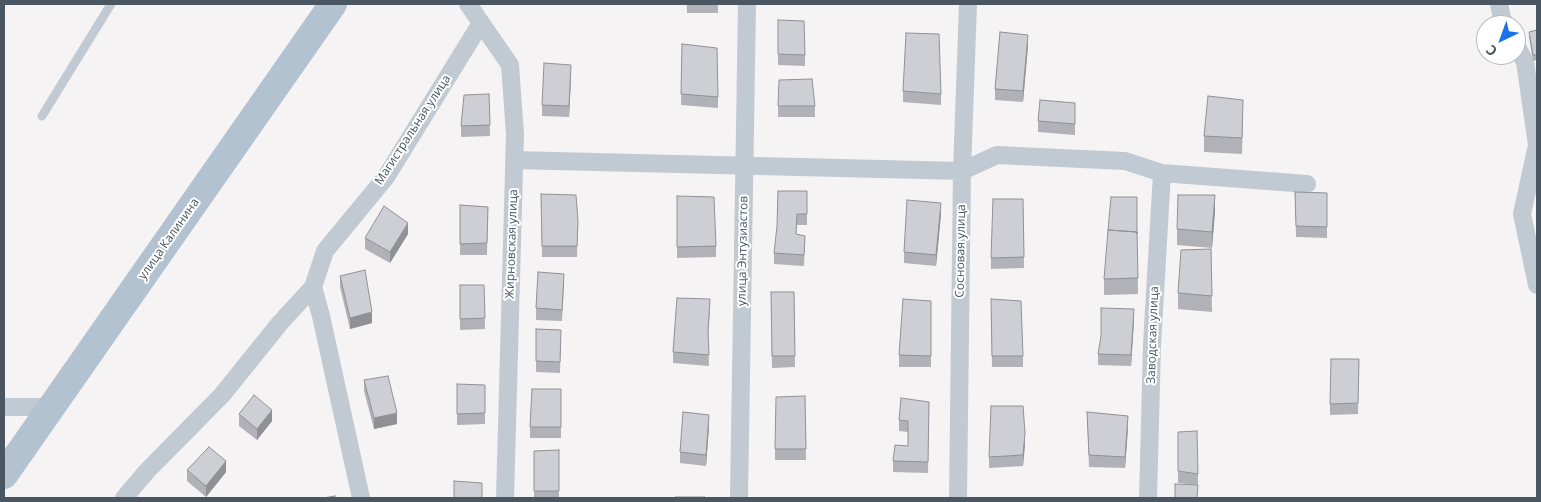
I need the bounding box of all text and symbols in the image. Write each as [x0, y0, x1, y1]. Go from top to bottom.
north arrow [1476, 15, 1526, 65]
text: С [1482, 41, 1501, 61]
street label: Магистральная улица [372, 72, 454, 188]
street label: Жирновская улица [503, 189, 521, 299]
street label: улица Калинина [136, 196, 202, 282]
street label: улица Энтузиастов [735, 196, 751, 306]
street label: Сосновая улица [953, 204, 969, 298]
street label: Заводская улица [1144, 286, 1162, 384]

